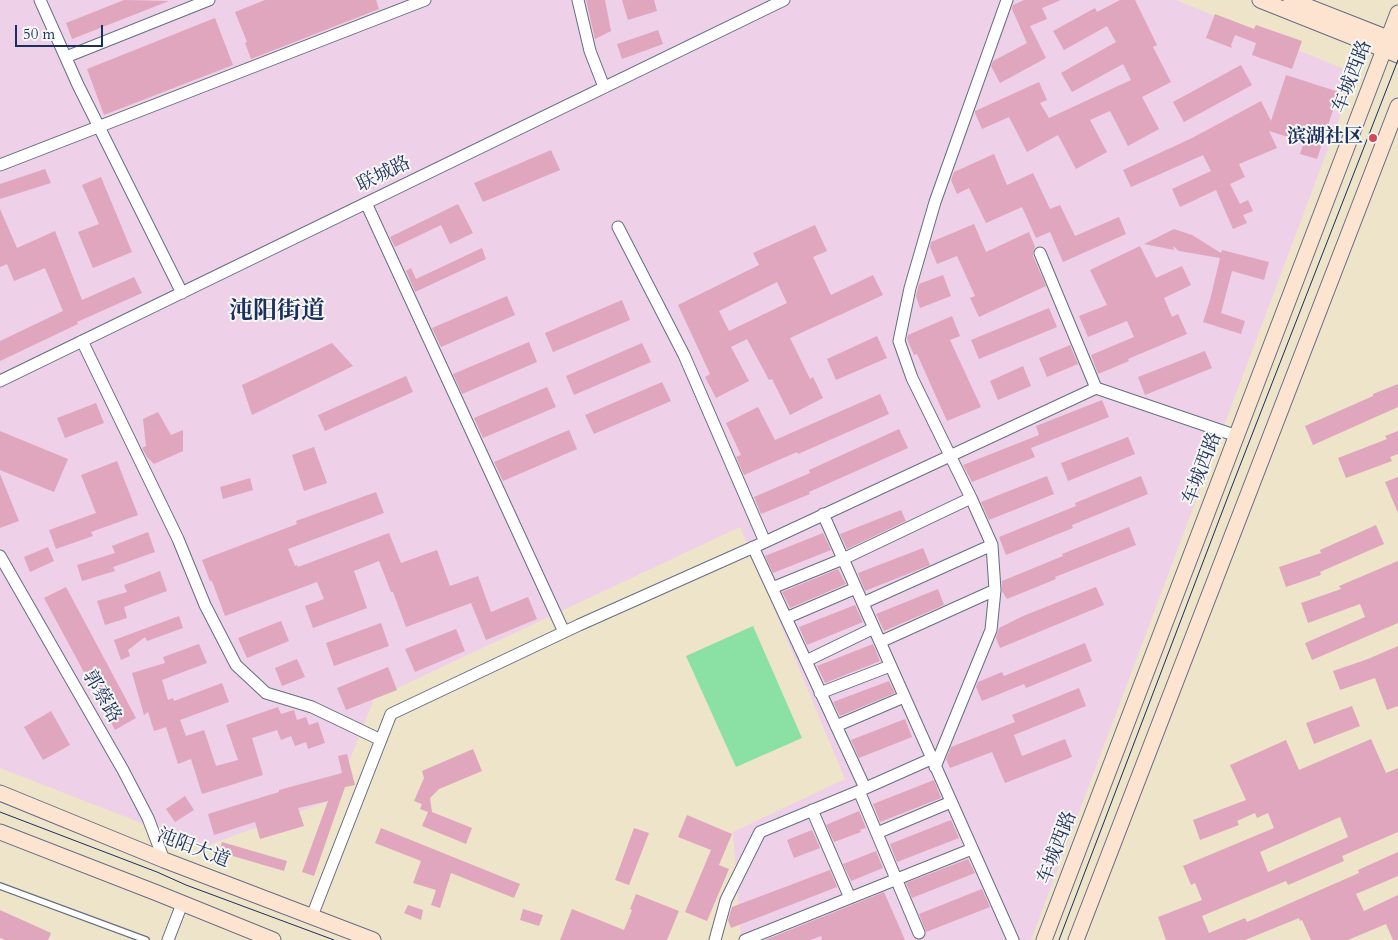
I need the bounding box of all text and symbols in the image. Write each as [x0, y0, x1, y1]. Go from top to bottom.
scale bar [18, 15, 105, 47]
text: 50 m [23, 24, 55, 44]
street label: 车城西路 [1329, 37, 1377, 117]
place label: 滨湖社区 [1287, 127, 1363, 149]
marker: 滨湖社区 [1367, 132, 1379, 144]
street label: 联城路 [353, 152, 415, 198]
district label: 沌阳街道 [229, 298, 325, 326]
street label: 车城西路 [1179, 429, 1227, 509]
street label: 郭蔡路 [77, 667, 125, 727]
street label: 车城西路 [1034, 808, 1082, 888]
street label: 沌阳大道 [153, 825, 233, 873]

